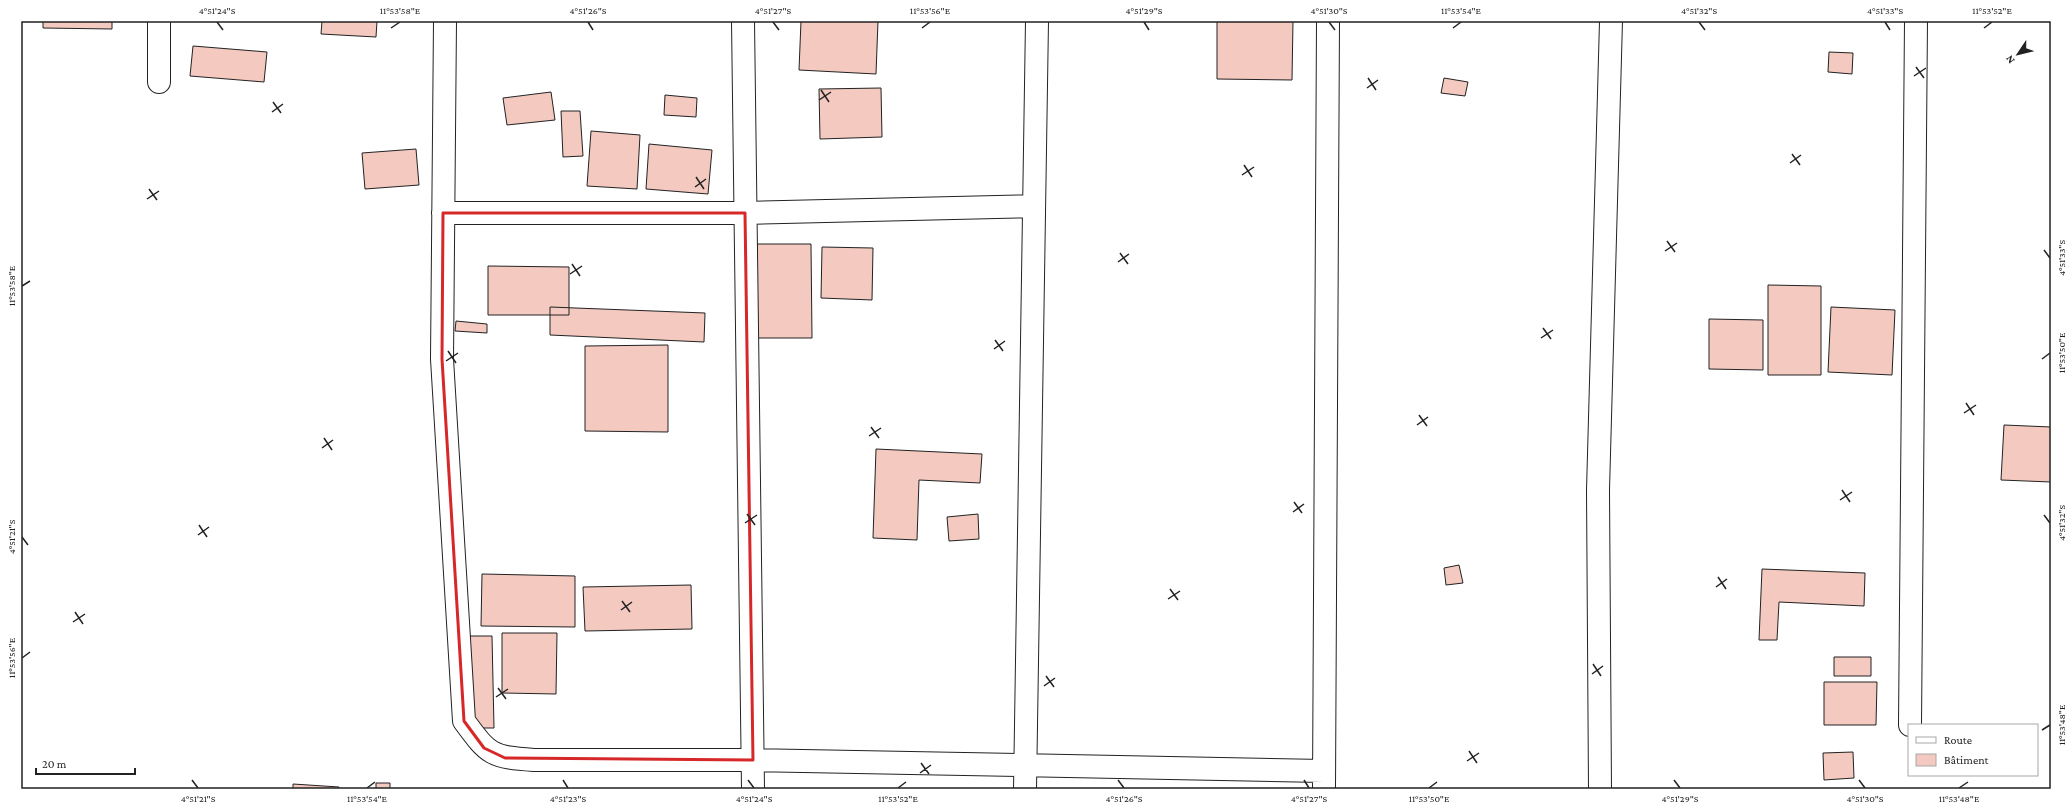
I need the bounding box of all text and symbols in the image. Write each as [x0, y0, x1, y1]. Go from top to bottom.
text: 4°51'24"S [199, 5, 236, 16]
text: 11°53'58"E [380, 5, 421, 16]
text: 4°51'26"S [570, 5, 607, 16]
text: 4°51'27"S [755, 5, 792, 16]
text: 11°53'56"E [910, 5, 951, 16]
text: 4°51'29"S [1126, 5, 1163, 16]
text: 4°51'30"S [1310, 5, 1348, 16]
text: 11°53'54"E [1441, 5, 1482, 16]
text: 4°51'32"S [1681, 5, 1717, 16]
text: 4°51'33"S [1867, 5, 1903, 16]
text: 11°53'52"E [1972, 5, 2012, 16]
north arrow [1998, 34, 2038, 74]
text: N [2002, 53, 2017, 66]
text: 4°51'33"S [2056, 240, 2067, 276]
text: 11°53'58"E [6, 265, 17, 306]
text: 11°53'50"E [2056, 332, 2067, 373]
text: 4°51'32"S [2056, 505, 2067, 541]
text: 4°51'21"S [6, 519, 17, 554]
text: 11°53'56"E [6, 637, 17, 678]
text: 11°53'48"E [2056, 704, 2067, 745]
legend [1908, 724, 2038, 776]
text: Route [1944, 733, 1972, 747]
scale bar [36, 750, 135, 776]
text: Bâtiment [1944, 753, 1990, 767]
text: 20 m [42, 757, 67, 771]
text: 4°51'21"S [181, 793, 216, 804]
text: 11°53'54"E [347, 793, 388, 804]
text: 4°51'23"S [550, 793, 587, 804]
text: 4°51'24"S [736, 793, 773, 804]
text: 11°53'52"E [878, 793, 918, 804]
text: 4°51'26"S [1106, 793, 1143, 804]
text: 4°51'27"S [1291, 793, 1328, 804]
text: 11°53'50"E [1409, 793, 1450, 804]
text: 4°51'29"S [1662, 793, 1699, 804]
text: 4°51'30"S [1846, 793, 1884, 804]
text: 11°53'48"E [1939, 793, 1980, 804]

